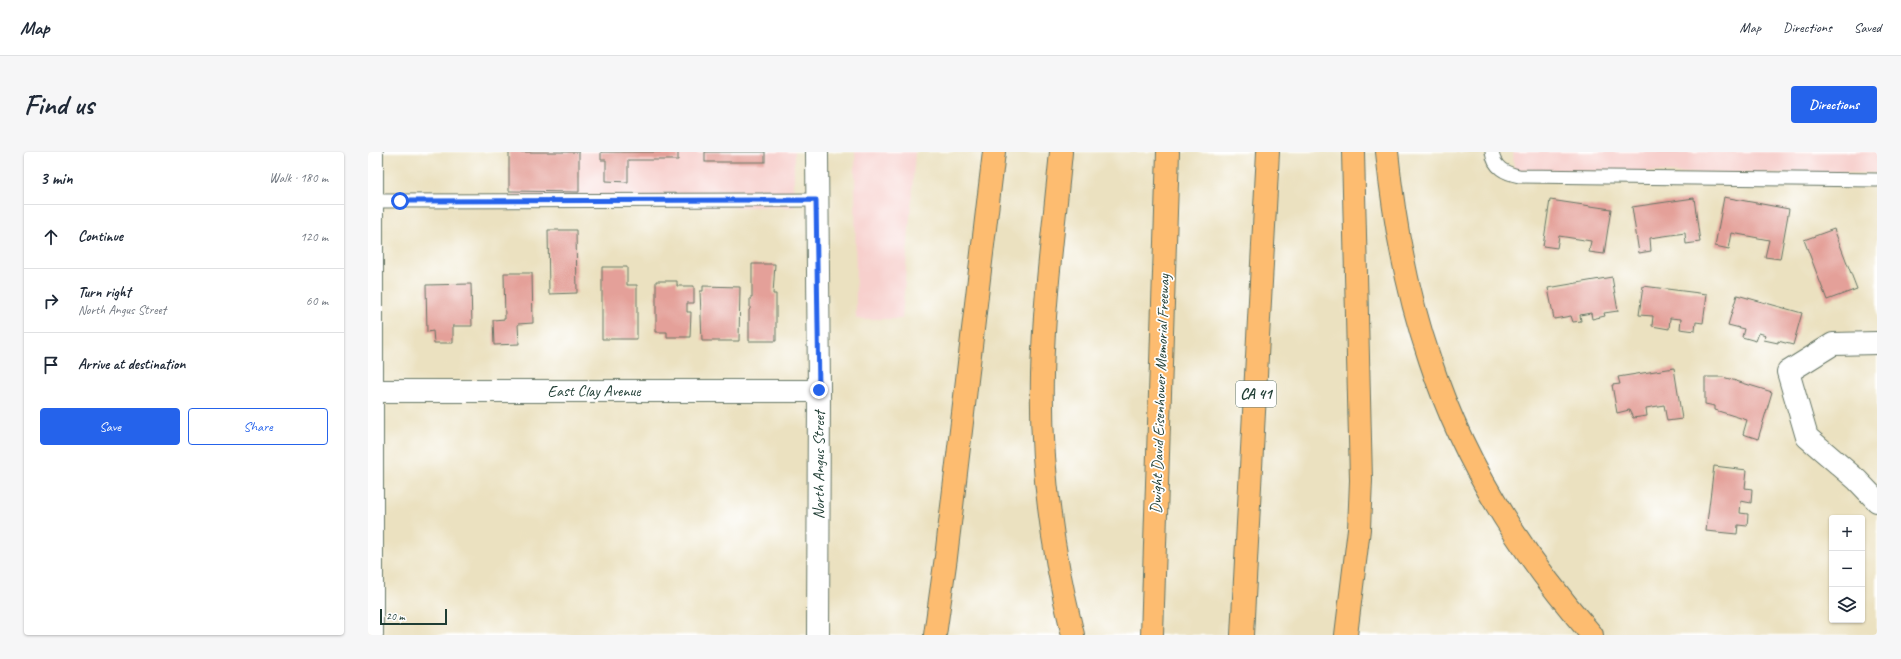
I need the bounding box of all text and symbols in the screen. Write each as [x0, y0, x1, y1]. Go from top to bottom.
text: Map [20, 16, 50, 40]
text: Map [1740, 19, 1761, 36]
text: Directions [1783, 19, 1832, 36]
text: Saved [1854, 19, 1881, 36]
button: Directions [1791, 86, 1877, 123]
text: Find us [24, 87, 94, 122]
text: 3 min [40, 168, 73, 189]
text: Walk · 180 m [269, 170, 328, 186]
route start [391, 192, 409, 210]
icon: ahead [40, 226, 62, 248]
text: Continue [78, 227, 123, 246]
text: 120 m [300, 229, 328, 245]
street label: Dwight David Eisenhower Memorial Freeway [1146, 273, 1174, 514]
text: Turn right [78, 283, 131, 302]
icon: right [40, 290, 62, 312]
text: 60 m [306, 293, 328, 309]
text: North Angus Street [78, 302, 166, 318]
icon: arrive [40, 354, 62, 376]
text: Arrive at destination [78, 355, 185, 374]
street label: East Clay Avenue [548, 381, 642, 401]
route end [810, 381, 828, 399]
road number: CA 41 [1236, 381, 1276, 407]
button: Save [40, 408, 180, 445]
button: Share [188, 408, 328, 445]
street label: North Angus Street [809, 408, 829, 519]
map controls [1829, 515, 1865, 623]
button: + [1829, 515, 1865, 551]
button: − [1829, 551, 1865, 587]
button: layers [1829, 587, 1865, 623]
scale bar [380, 607, 447, 626]
text: 20 m [386, 609, 405, 623]

